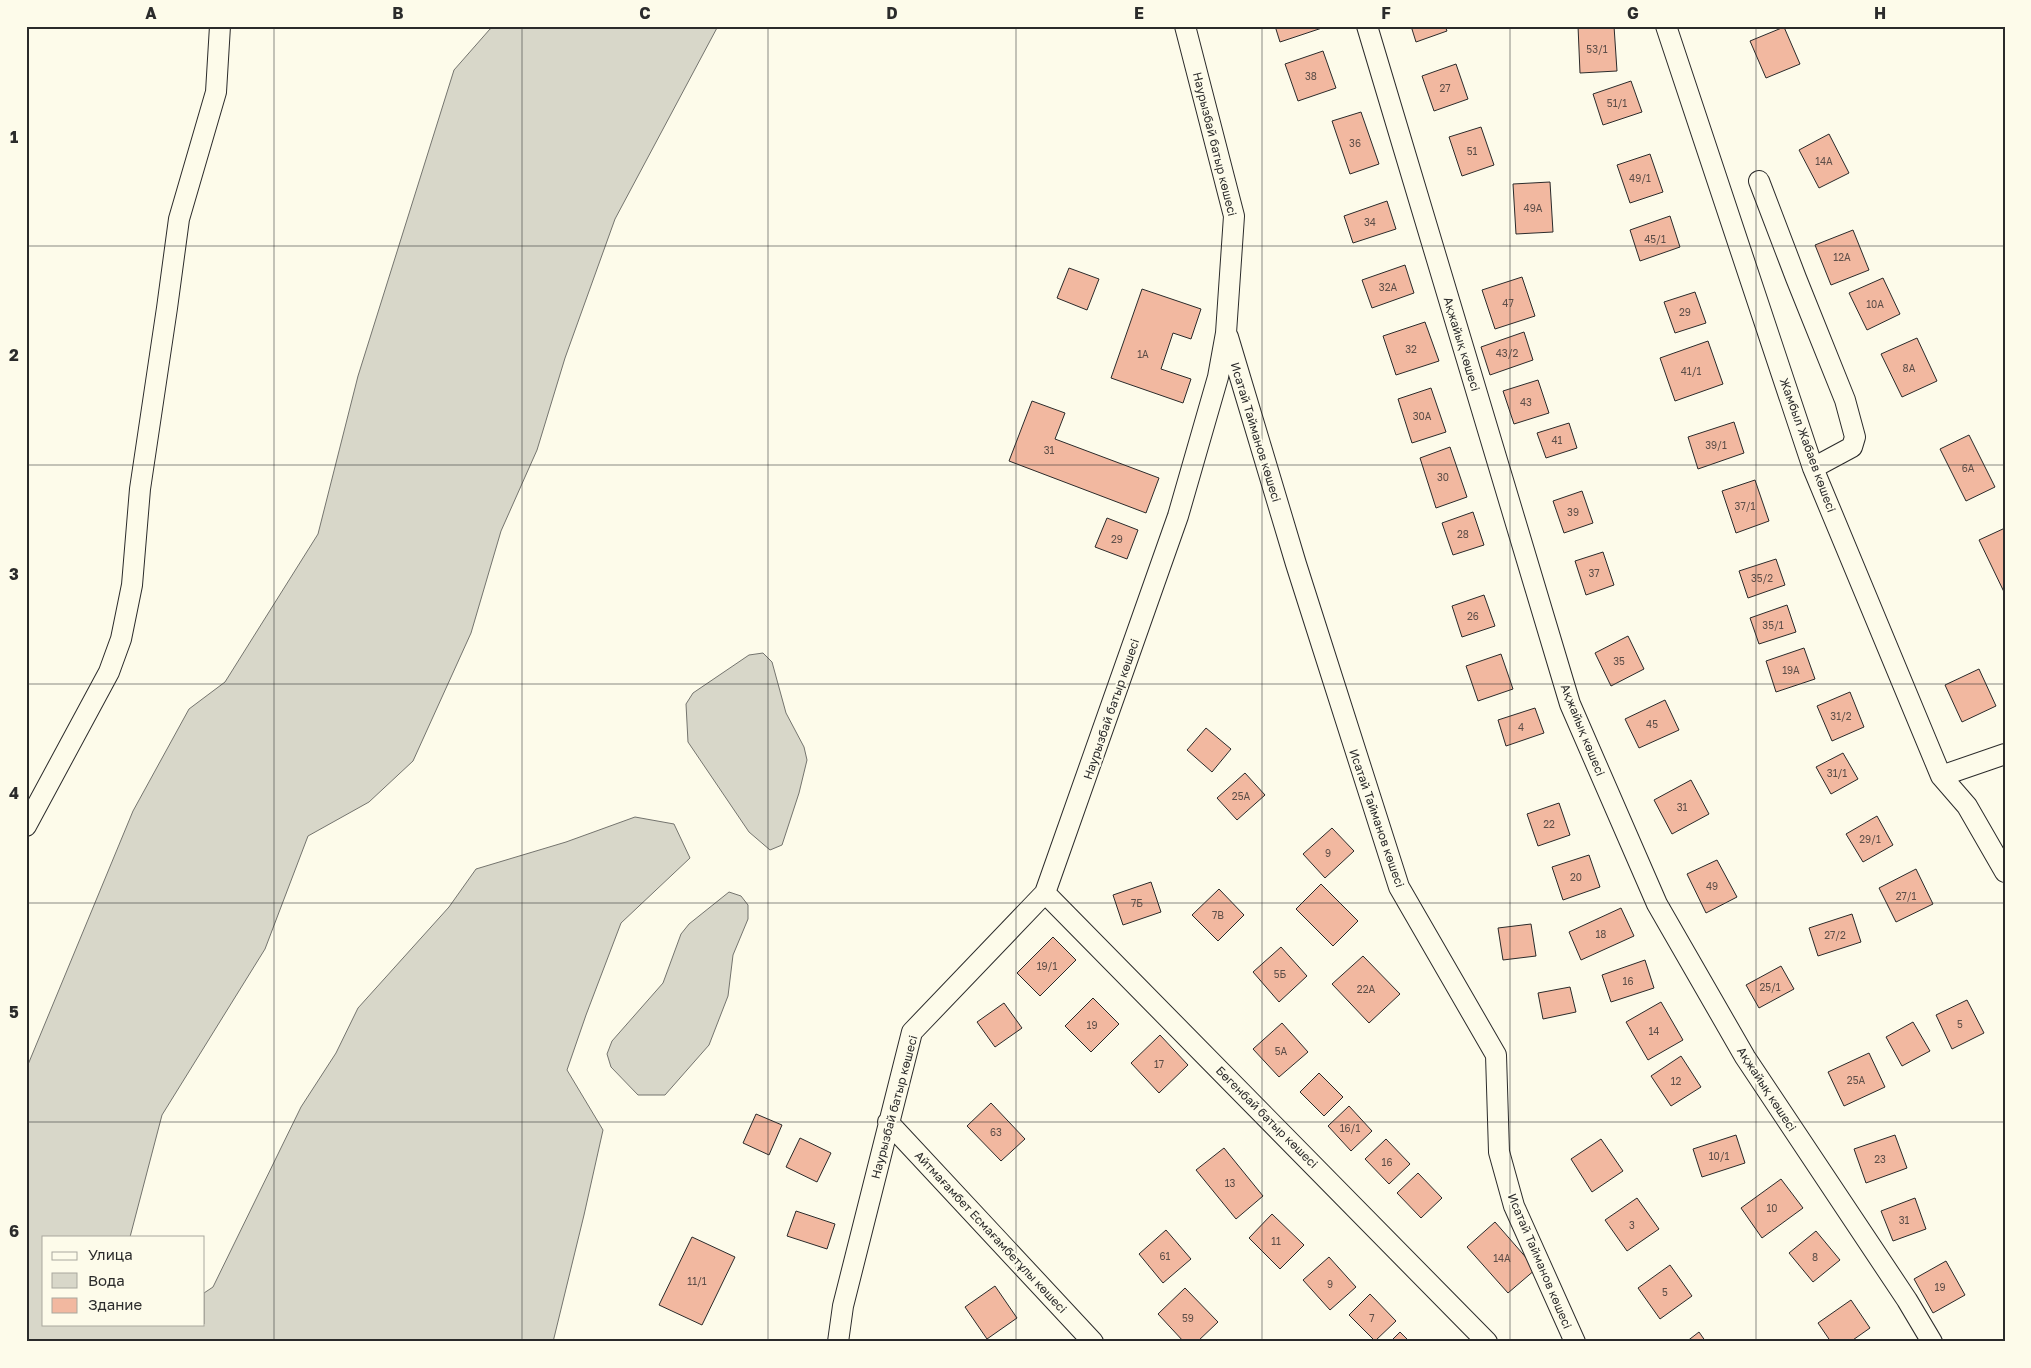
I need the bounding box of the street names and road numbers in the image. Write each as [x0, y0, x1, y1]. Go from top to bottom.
street label: Наурызбай батыр көшесі [1190, 70, 1240, 218]
street label: Ақжайық көшесі [1441, 295, 1483, 393]
street label: Исатай Тайманов көшесі [1228, 360, 1284, 504]
street label: Жамбыл Жабаев көшесі [1777, 376, 1839, 514]
street label: Наурызбай батыр көшесі [1080, 637, 1142, 781]
street label: Ақжайық көшесі [1558, 682, 1608, 778]
street label: Исатай Тайманов көшесі [1346, 747, 1408, 889]
street label: Наурызбай батыр көшесі [868, 1033, 920, 1181]
street label: Ақжайық көшесі [1734, 1044, 1800, 1134]
street label: Бөгенбай батыр көшесі [1213, 1063, 1321, 1171]
street label: Айтмағамбет Есмағамбетұлы көшесі [912, 1148, 1070, 1316]
street label: Исатай Тайманов көшесі [1505, 1191, 1575, 1331]

